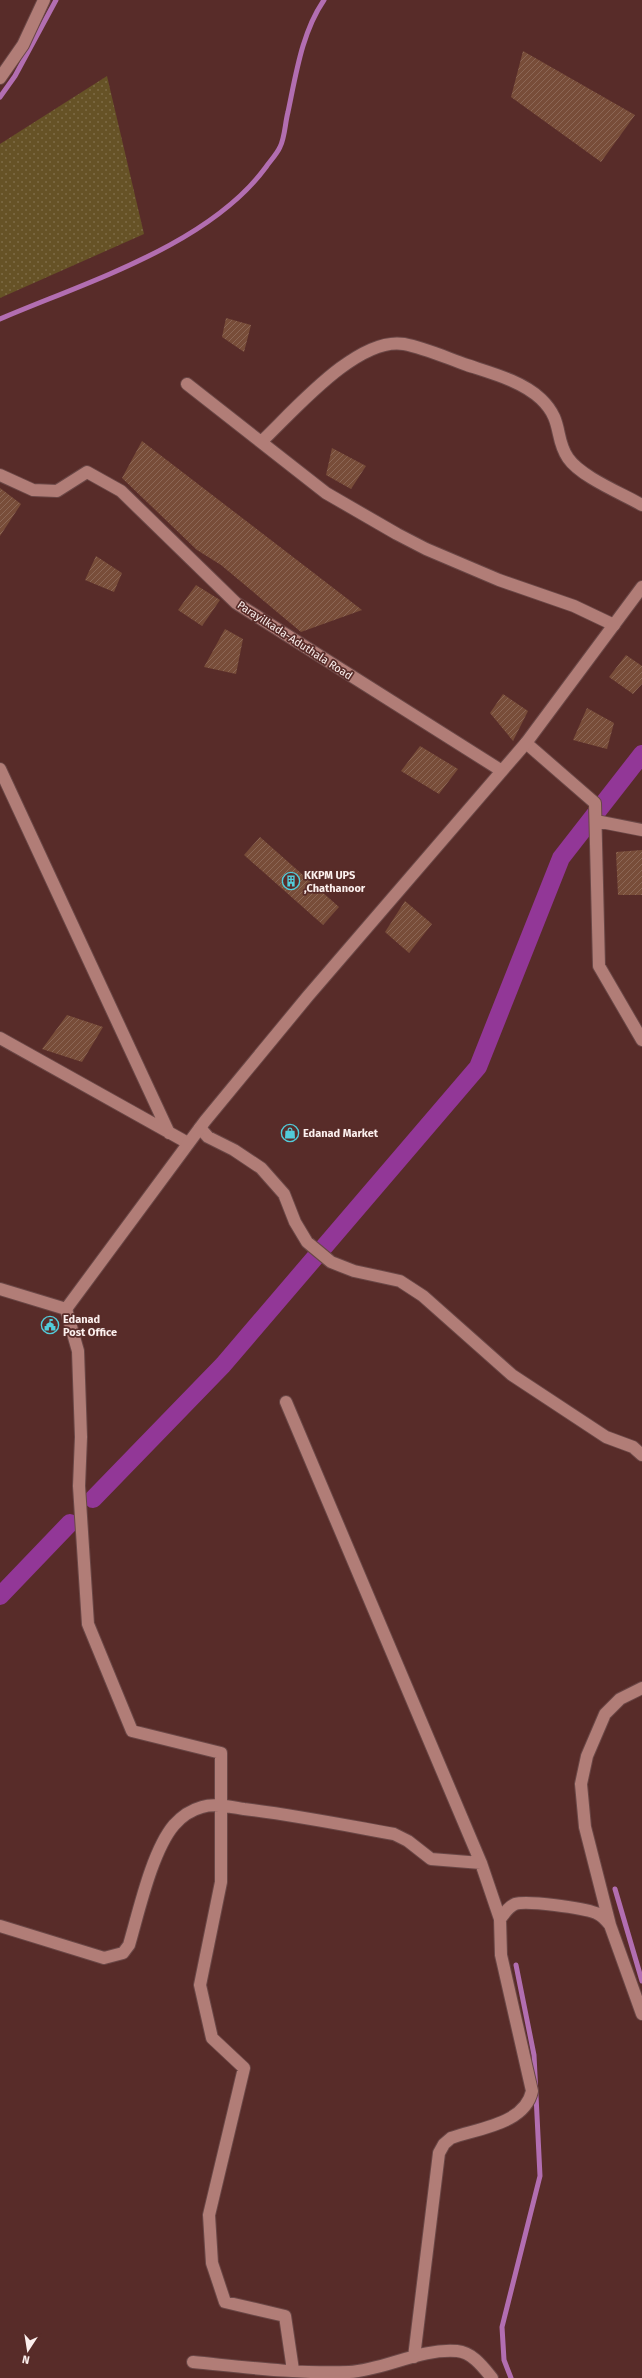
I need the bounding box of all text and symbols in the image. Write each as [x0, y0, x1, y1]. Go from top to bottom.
street label: Parayilkada-Aduthala Road [235, 598, 355, 682]
place label: KKPM UPS ,Chathanoor [304, 869, 366, 895]
building icon: KKPM UPS ,Chathanoor [281, 871, 301, 891]
shop icon: Edanad Market [280, 1123, 300, 1143]
place label: Edanad Market [303, 1127, 379, 1140]
place label: Edanad Post Office [63, 1313, 117, 1339]
public building icon: Edanad Post Office [40, 1315, 60, 1335]
north arrow [8, 2330, 48, 2370]
text: N [21, 2352, 31, 2366]

